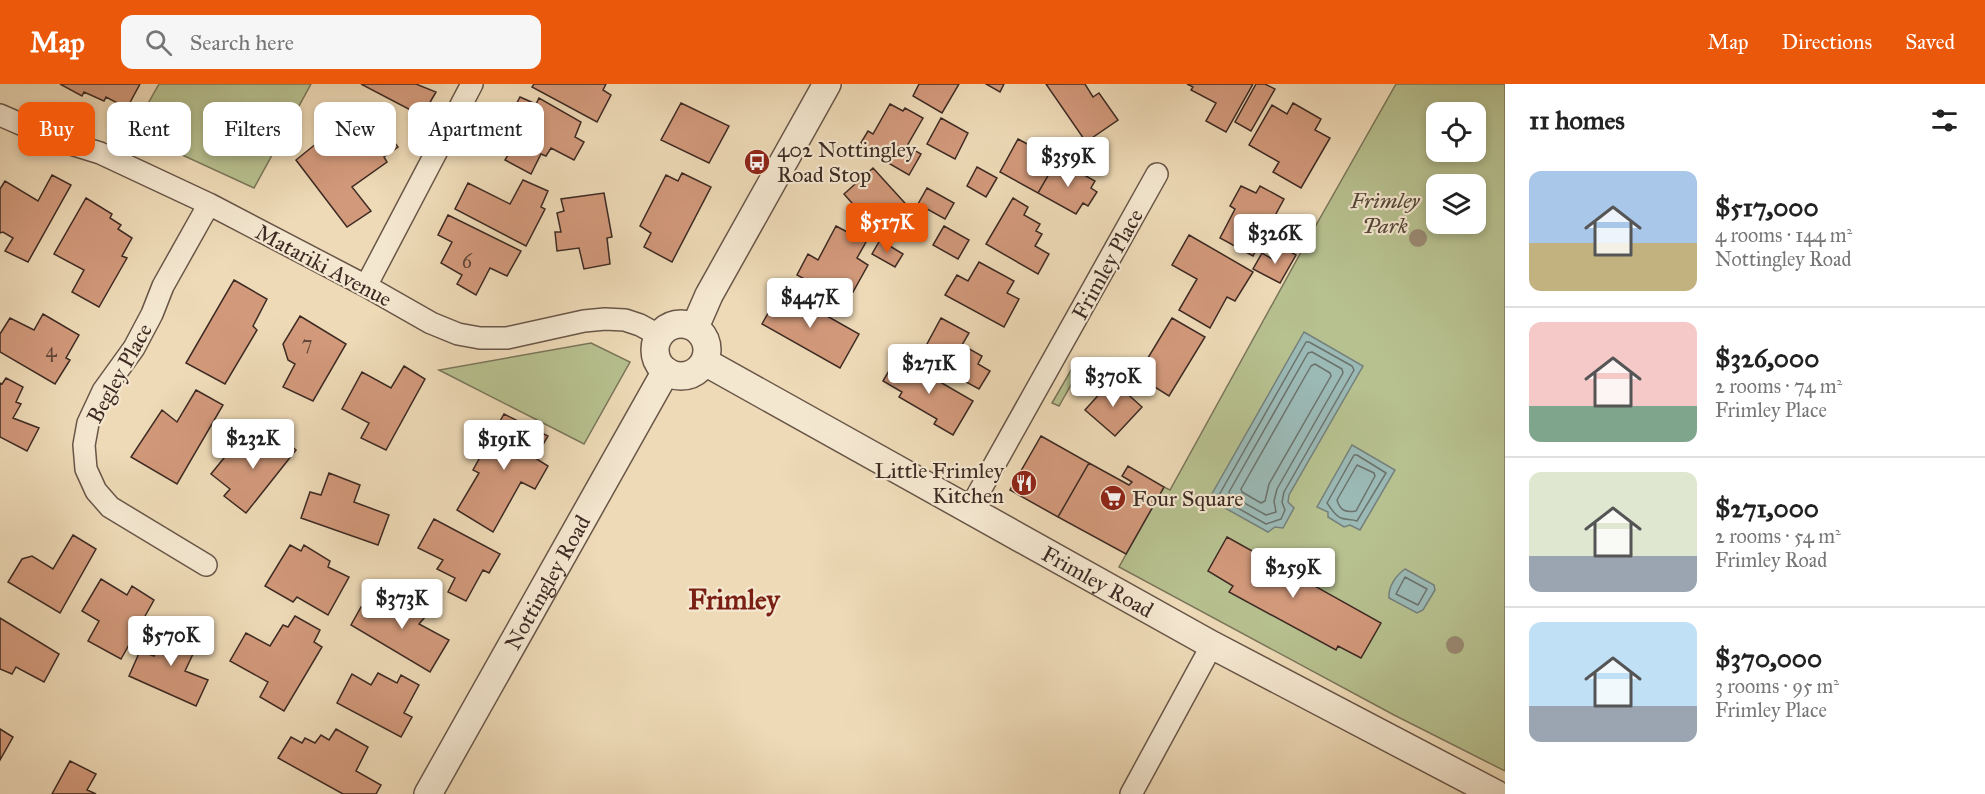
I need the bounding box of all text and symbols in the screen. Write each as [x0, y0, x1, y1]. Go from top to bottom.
search box [121, 15, 541, 69]
text: Map [30, 25, 85, 60]
icon: search [142, 26, 175, 59]
text: Search here [190, 29, 294, 56]
text: Map [1708, 29, 1749, 55]
text: Directions [1782, 29, 1872, 55]
text: Saved [1905, 29, 1955, 55]
chip: Buy [18, 102, 95, 156]
chip: Rent [107, 102, 191, 156]
chip: Filters [203, 102, 302, 156]
chip: New [314, 102, 396, 156]
chip: Apartment [408, 102, 544, 156]
map controls [1426, 102, 1486, 234]
button: locate [1426, 102, 1486, 162]
text: 11 homes [1529, 104, 1625, 136]
icon: filters [1928, 104, 1961, 137]
place label: 402 Nottingley Road Stop [777, 136, 917, 188]
pin: $359K [1026, 137, 1110, 188]
text: $359K [1041, 144, 1095, 168]
bus stop icon: 402 Nottingley Road Stop [742, 147, 772, 177]
button: layers [1426, 174, 1486, 234]
park label: Frimley Park [1349, 187, 1420, 239]
text: $517,000 [1715, 191, 1819, 223]
icon: home [1577, 195, 1649, 267]
pin: $517K [845, 203, 929, 254]
street label: Frimley Place [1066, 204, 1149, 325]
text: $517K [860, 210, 914, 234]
pin: $326K [1233, 214, 1317, 265]
street label: Matariki Avenue [251, 218, 397, 313]
text: $326K [1248, 221, 1302, 245]
text: 4 rooms · 144 m² [1715, 223, 1852, 247]
text: Nottingley Road [1715, 247, 1852, 271]
house number: 6 [462, 249, 473, 273]
pin: $447K [768, 278, 852, 329]
text: $447K [781, 285, 839, 309]
street label: Begley Place [81, 318, 158, 428]
house number: 7 [302, 331, 312, 355]
house number: 4 [45, 338, 57, 362]
text: $326,000 [1715, 342, 1819, 374]
pin: $271K [887, 344, 971, 395]
icon: home [1577, 346, 1649, 418]
text: $271K [902, 351, 956, 375]
pin: $370K [1071, 357, 1155, 408]
text: $370K [1085, 364, 1141, 388]
text: 2 rooms · 74 m² [1715, 374, 1842, 398]
text: Frimley Place [1715, 398, 1827, 422]
pin: $232K [211, 419, 295, 470]
pin: $191K [462, 420, 546, 471]
text: $232K [226, 426, 280, 450]
text: $191K [478, 427, 530, 451]
place label: Little Frimley Kitchen [875, 457, 1005, 509]
restaurant icon: Little Frimley Kitchen [1009, 468, 1039, 498]
supermarket icon: Four Square [1098, 483, 1128, 513]
place label: Four Square [1132, 485, 1243, 512]
text: $271,000 [1715, 492, 1819, 524]
icon: home [1577, 496, 1649, 568]
street label: Nottingley Road [499, 510, 596, 655]
text: 2 rooms · 54 m² [1715, 524, 1841, 548]
street label: Frimley Road [1037, 540, 1158, 624]
pin: $259K [1251, 548, 1335, 599]
text: Frimley Road [1715, 548, 1827, 572]
text: $259K [1265, 555, 1321, 579]
pin: $373K [360, 579, 444, 630]
district label: Frimley [688, 582, 781, 617]
text: $373K [376, 586, 428, 610]
pin: $570K [129, 616, 213, 667]
text: $570K [142, 623, 200, 647]
text: $370,000 [1715, 642, 1822, 674]
icon: home [1577, 646, 1649, 718]
text: 3 rooms · 95 m² [1715, 674, 1839, 698]
text: Frimley Place [1715, 698, 1827, 722]

